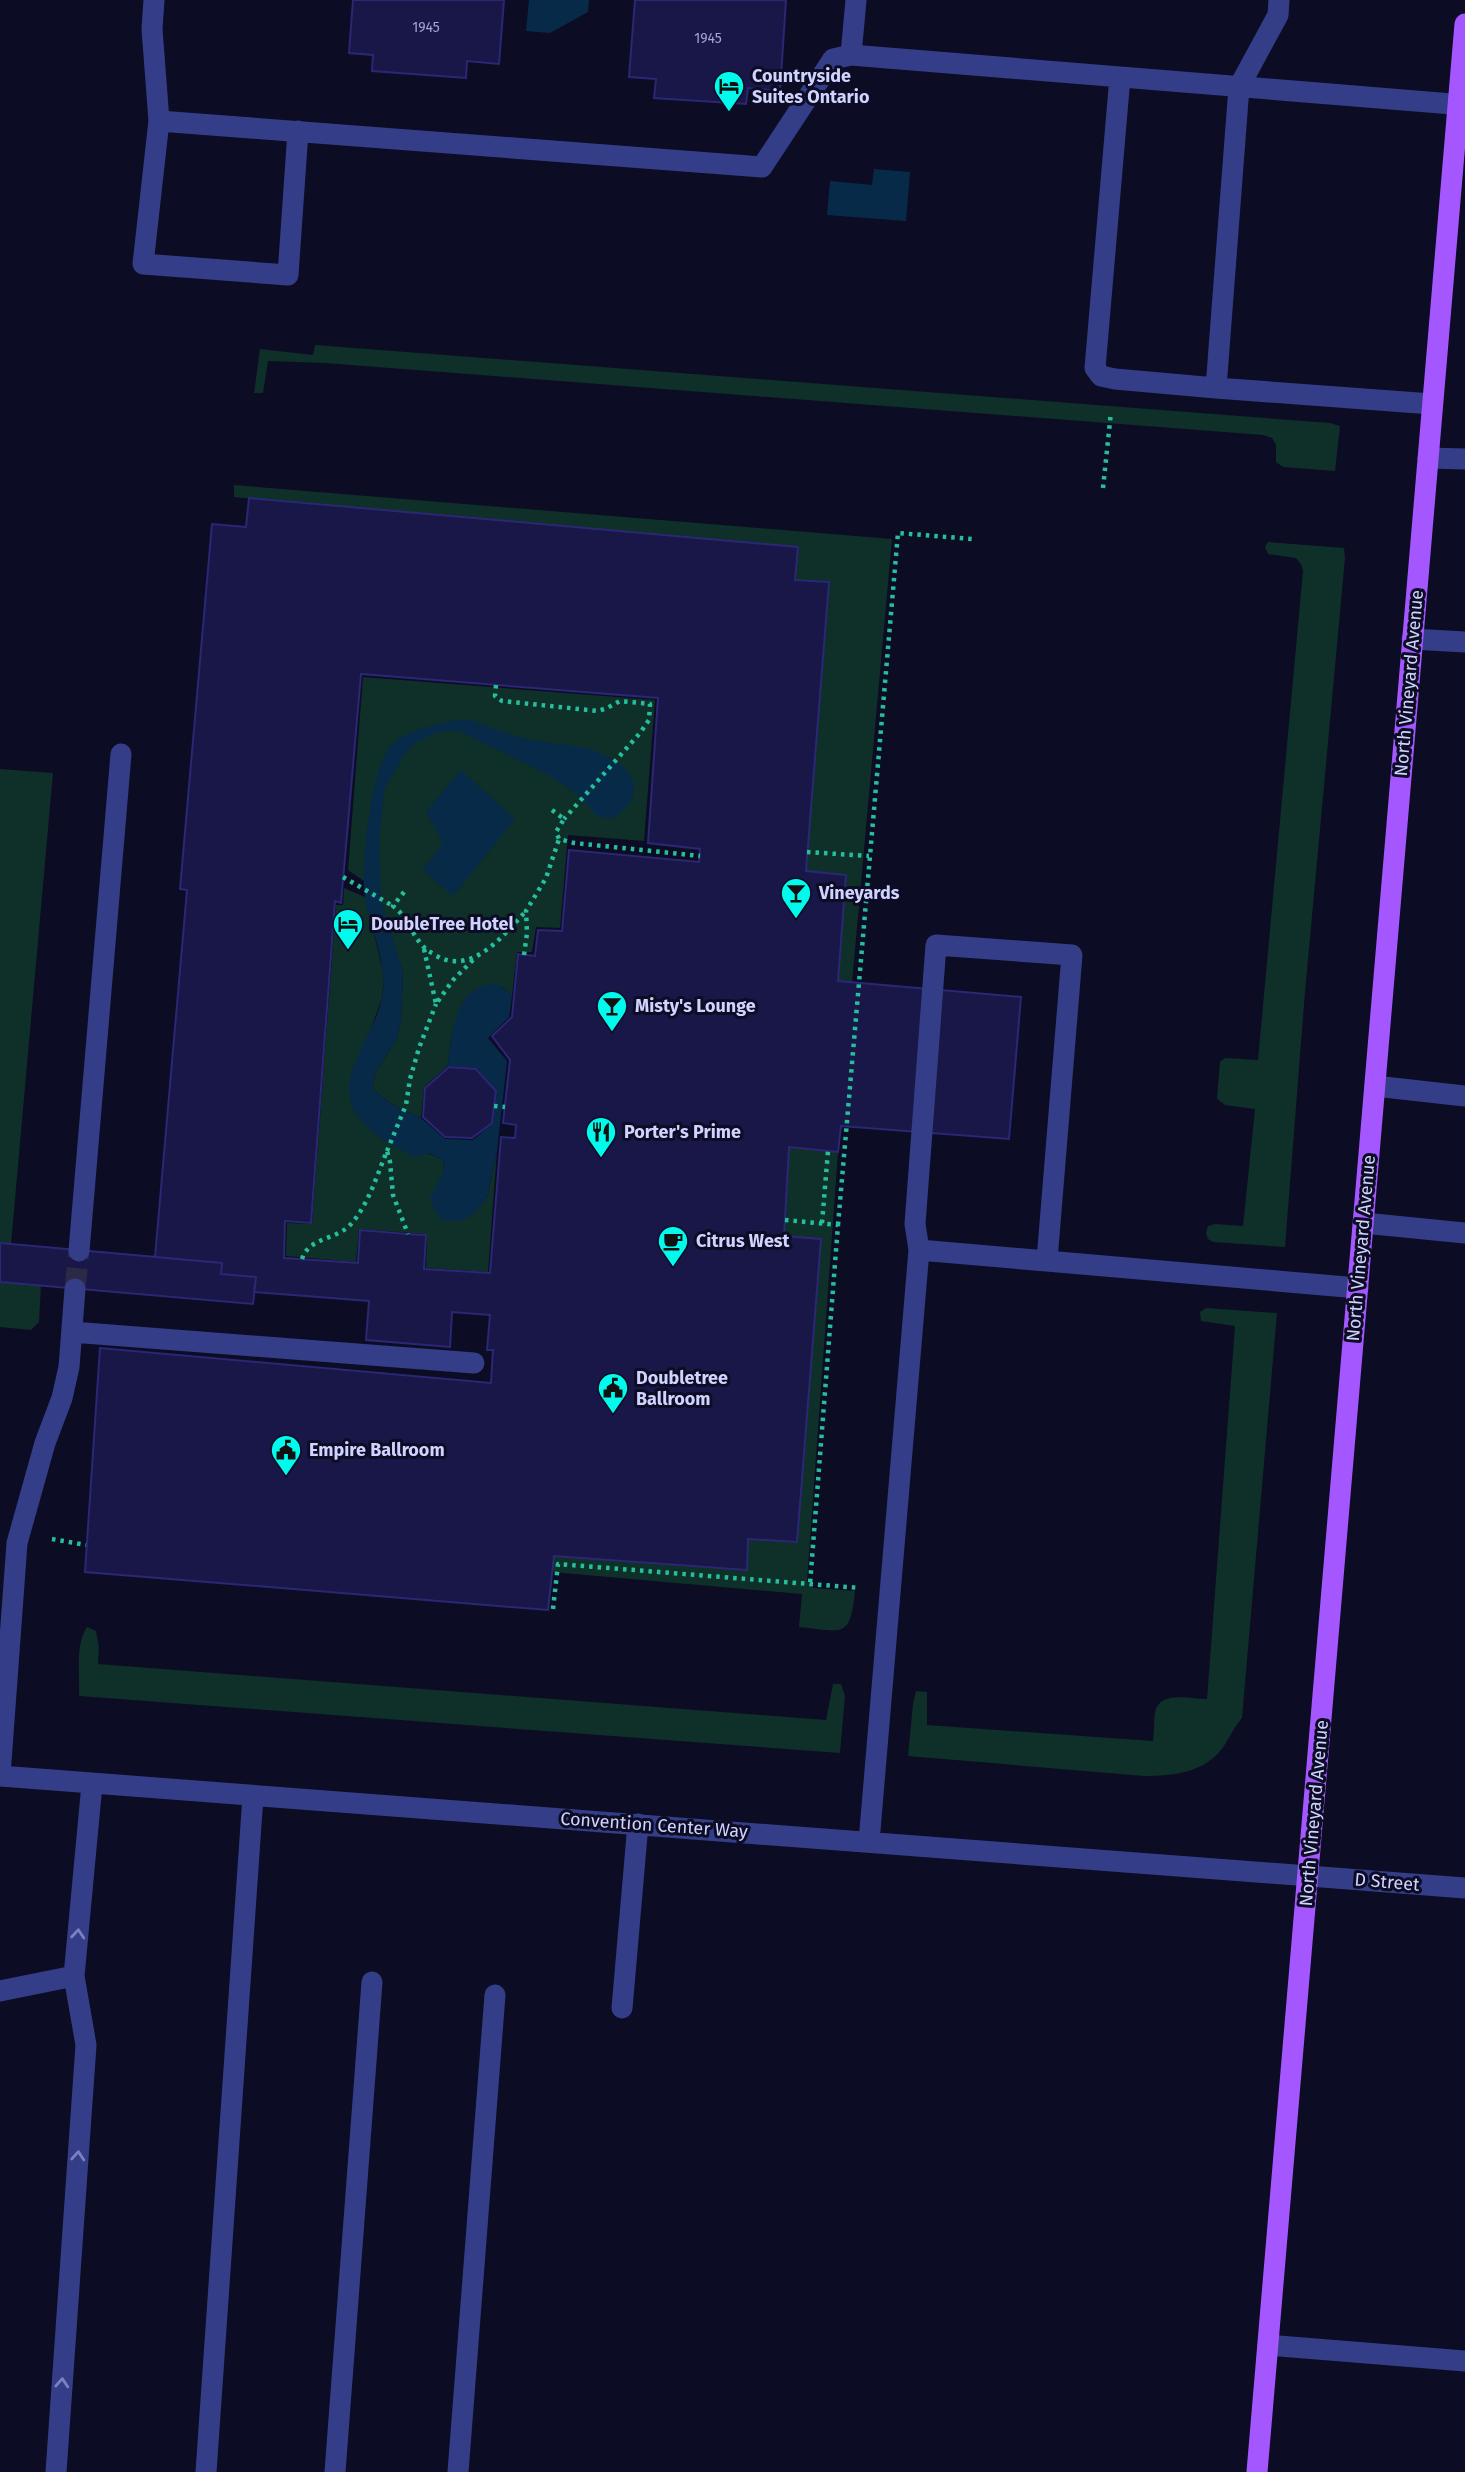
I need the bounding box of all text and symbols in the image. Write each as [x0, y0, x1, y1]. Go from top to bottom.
house number: 1945 [412, 19, 440, 36]
house number: 1945 [694, 30, 722, 47]
place label: Countryside Suites Ontario [752, 65, 869, 108]
hotel icon: Countryside Suites Ontario [712, 69, 746, 113]
street label: North Vineyard Avenue [1390, 589, 1428, 777]
bar icon: Vineyards [779, 876, 813, 920]
place label: Vineyards [818, 882, 900, 904]
hotel icon: DoubleTree Hotel [331, 907, 365, 951]
place label: DoubleTree Hotel [371, 913, 515, 935]
bar icon: Misty's Lounge [595, 989, 629, 1033]
place label: Misty's Lounge [635, 995, 756, 1017]
restaurant icon: Porter's Prime [584, 1115, 618, 1159]
place label: Porter's Prime [624, 1121, 741, 1143]
street label: North Vineyard Avenue [1342, 1154, 1380, 1342]
cafe icon: Citrus West [656, 1224, 690, 1268]
place label: Citrus West [696, 1230, 791, 1252]
place label: Doubletree Ballroom [636, 1367, 728, 1410]
public building icon: Doubletree Ballroom [596, 1371, 630, 1415]
public building icon: Empire Ballroom [269, 1433, 303, 1477]
place label: Empire Ballroom [309, 1439, 445, 1461]
street label: North Vineyard Avenue [1295, 1719, 1333, 1907]
street label: Convention Center Way [560, 1807, 749, 1843]
street label: D Street [1354, 1868, 1421, 1896]
one-way arrow [70, 1929, 85, 1940]
one-way arrow [70, 2150, 85, 2161]
one-way arrow [54, 2377, 69, 2388]

